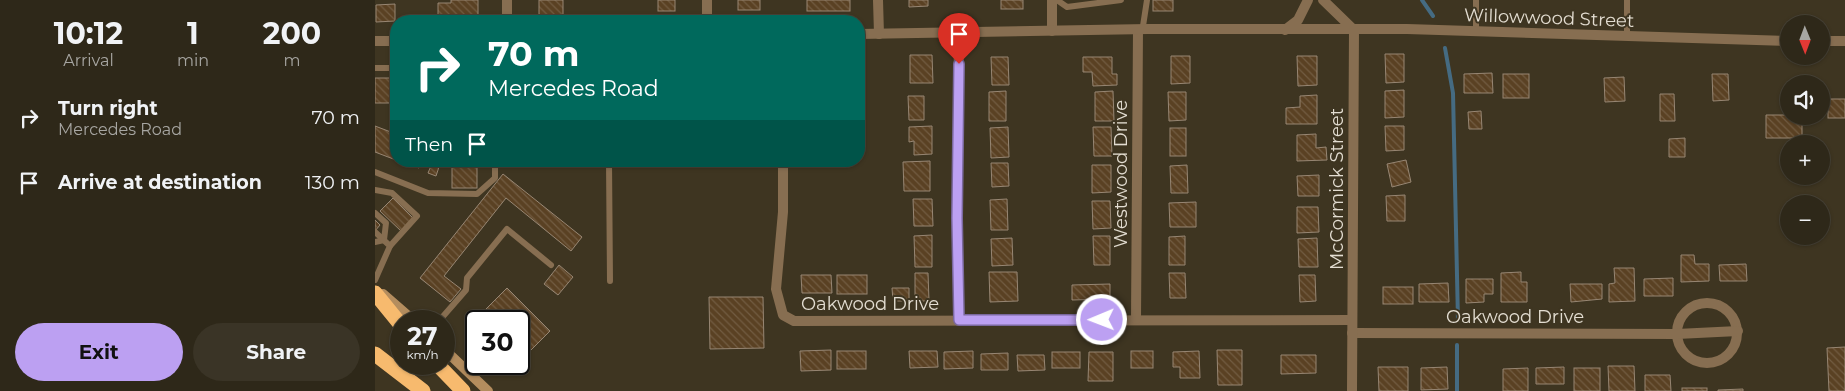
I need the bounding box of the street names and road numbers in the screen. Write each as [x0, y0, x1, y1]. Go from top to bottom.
street label: Willowwood Street [1463, 4, 1635, 32]
street label: Westwood Drive [1110, 100, 1132, 248]
street label: McCormick Street [1326, 108, 1348, 270]
street label: Oakwood Drive [801, 293, 939, 315]
street label: Oakwood Drive [1446, 306, 1584, 328]

